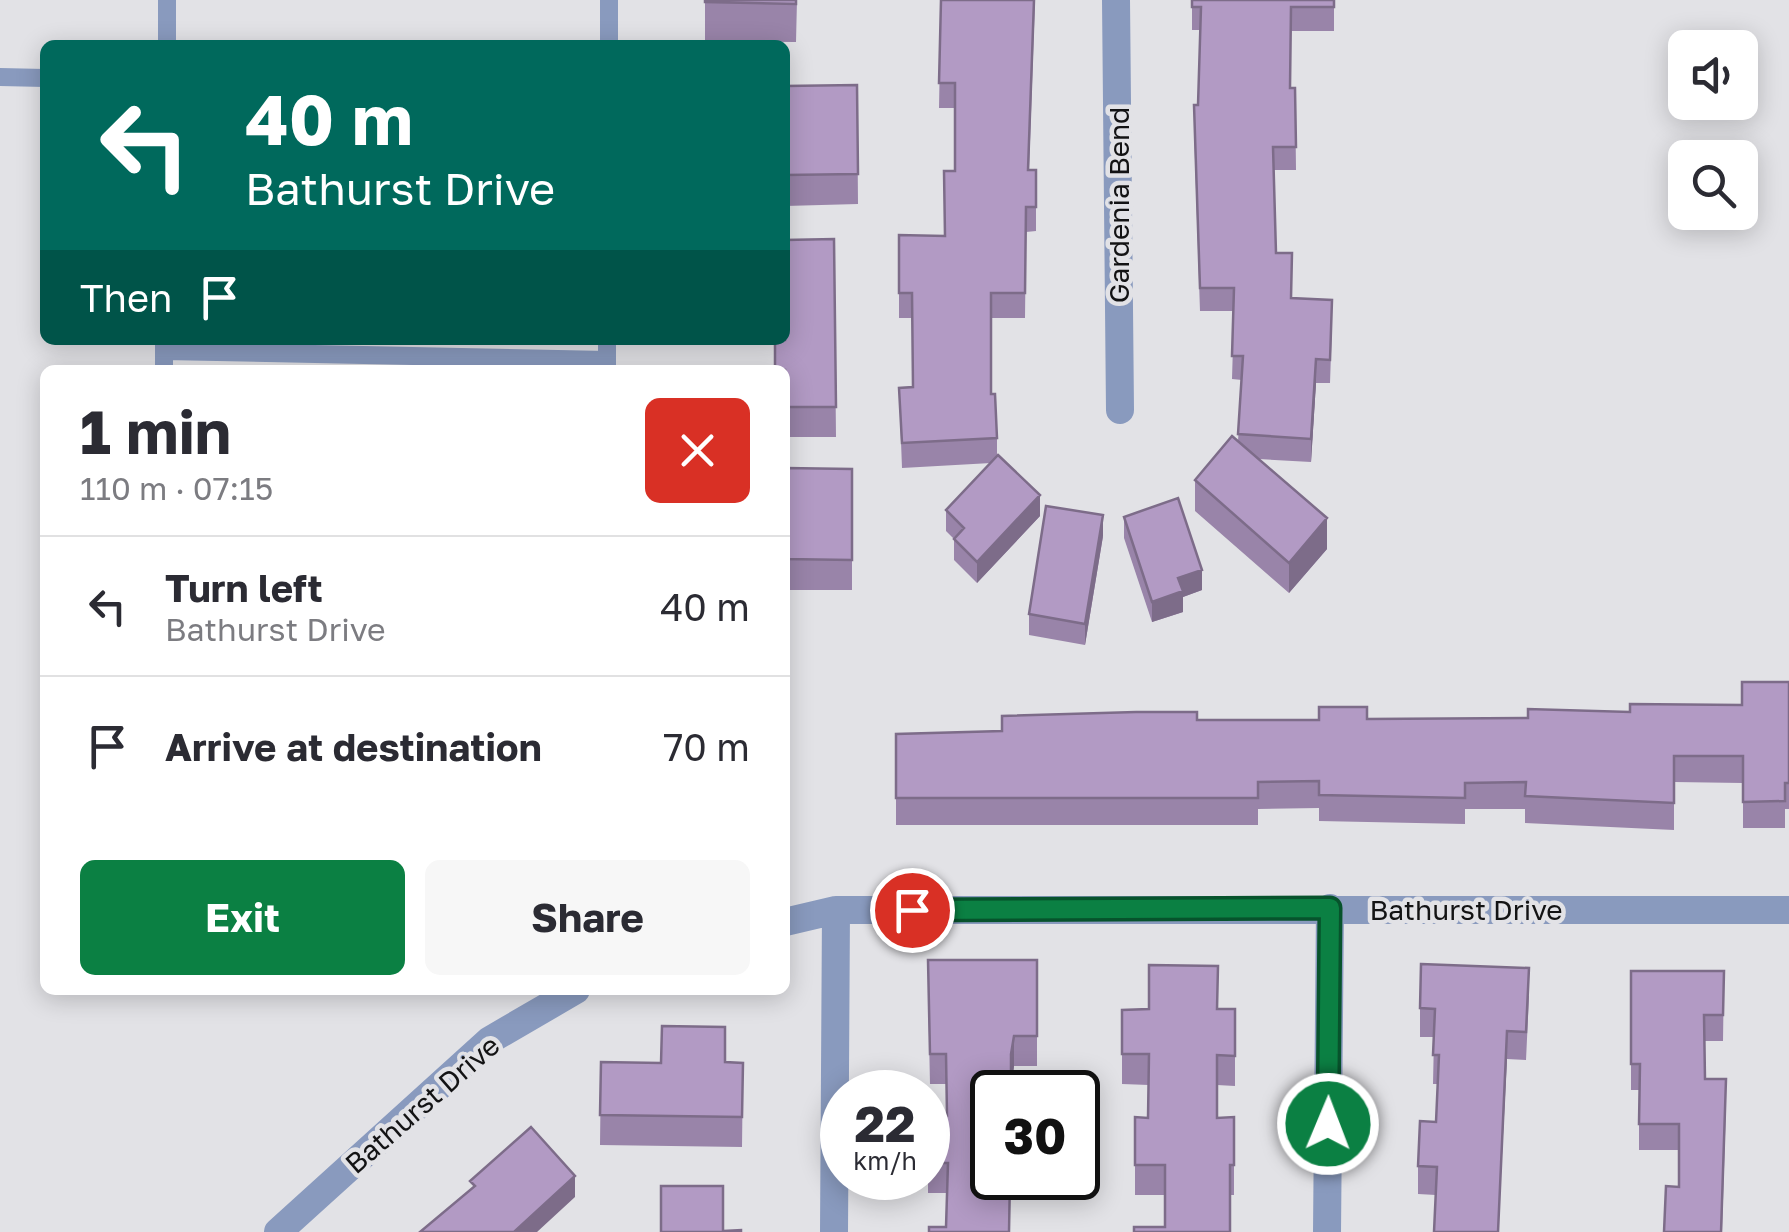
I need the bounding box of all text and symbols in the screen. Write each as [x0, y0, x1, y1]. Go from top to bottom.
map controls [1668, 30, 1758, 230]
button: sound [1668, 30, 1758, 120]
text: 40 m [245, 76, 413, 160]
icon: left [80, 80, 210, 210]
street label: Gardenia Bend [1102, 107, 1135, 303]
button: search [1668, 140, 1758, 230]
text: Bathurst Drive [245, 161, 555, 215]
icon: arrive [192, 270, 247, 325]
text: Then [80, 275, 172, 320]
text: 1 min [80, 395, 231, 467]
button: close [645, 398, 750, 503]
text: 110 m · 07:15 [80, 469, 273, 507]
text: Turn left [165, 565, 323, 610]
icon: left [80, 579, 135, 634]
text: 40 m [660, 584, 750, 629]
text: Bathurst Drive [165, 610, 386, 648]
icon: arrive [80, 719, 135, 774]
text: Arrive at destination [165, 724, 542, 769]
text: 70 m [663, 724, 750, 769]
button: Exit [80, 860, 405, 975]
button: Share [425, 860, 750, 975]
pin [870, 868, 955, 953]
icon: arrive [885, 883, 940, 938]
street label: Bathurst Drive [1369, 893, 1563, 926]
street label: Bathurst Drive [338, 1028, 506, 1180]
speed limit sign: 30 [970, 1070, 1100, 1200]
position arrow [1276, 1072, 1380, 1176]
text: 22 [854, 1093, 915, 1153]
text: km/h [853, 1145, 917, 1176]

